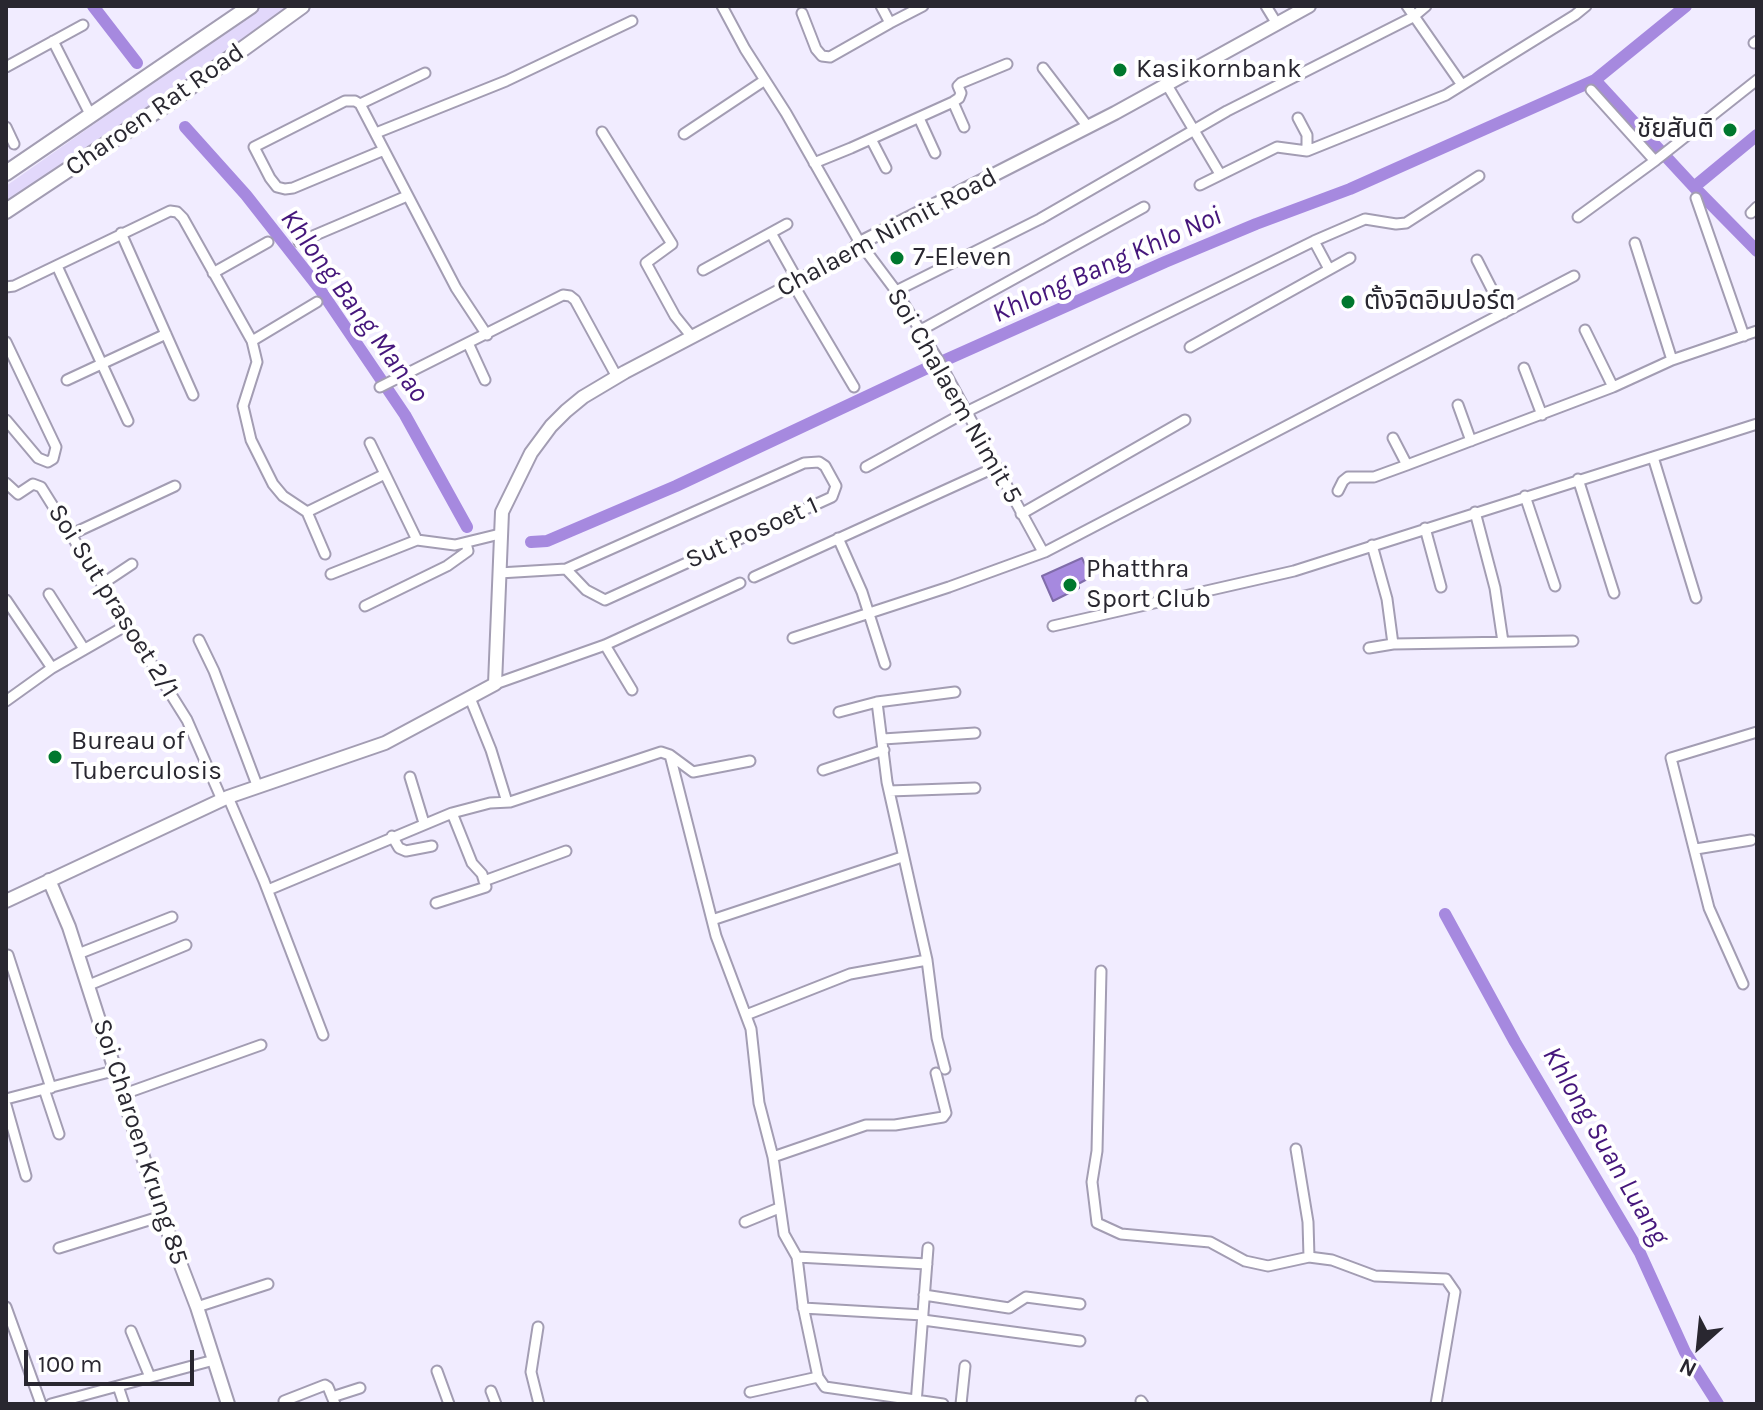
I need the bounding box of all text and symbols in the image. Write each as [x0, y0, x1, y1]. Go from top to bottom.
street label: Charoen Rat Road [60, 37, 250, 183]
place label: Kasikornbank [1136, 54, 1302, 86]
marker: Kasikornbank [1111, 61, 1129, 79]
place label: ชัยสันติ [1637, 114, 1714, 146]
marker: ชัยสันติ [1721, 121, 1739, 139]
street label: Chalaem Nimit Road [772, 162, 1002, 304]
water label: Khlong Bang Khlo Noi [987, 199, 1227, 331]
water label: Khlong Bang Manao [273, 203, 435, 409]
place label: 7-Eleven [913, 242, 1012, 274]
marker: 7-Eleven [888, 249, 906, 267]
street label: Soi Chalaem Nimit 5 [880, 283, 1028, 509]
place label: ตั้งจิตอิมปอร์ต [1364, 286, 1516, 318]
marker: ตั้งจิตอิมปอร์ต [1339, 293, 1357, 311]
street label: Sut Posoet 1 [681, 490, 823, 576]
street label: Soi Sut prasoet 2/1 [41, 499, 185, 703]
place label: Phatthra Sport Club [1086, 554, 1211, 616]
marker: Phatthra Sport Club [1061, 576, 1079, 594]
place label: Bureau of Tuberculosis [71, 726, 222, 788]
marker: Bureau of Tuberculosis [46, 748, 64, 766]
street label: Soi Charoen Krung 85 [85, 1015, 195, 1269]
water label: Khlong Suan Luang [1535, 1041, 1675, 1251]
north arrow [1659, 1306, 1739, 1386]
scale bar [28, 1334, 198, 1384]
text: 100 m [38, 1350, 103, 1378]
text: N [1675, 1352, 1701, 1383]

